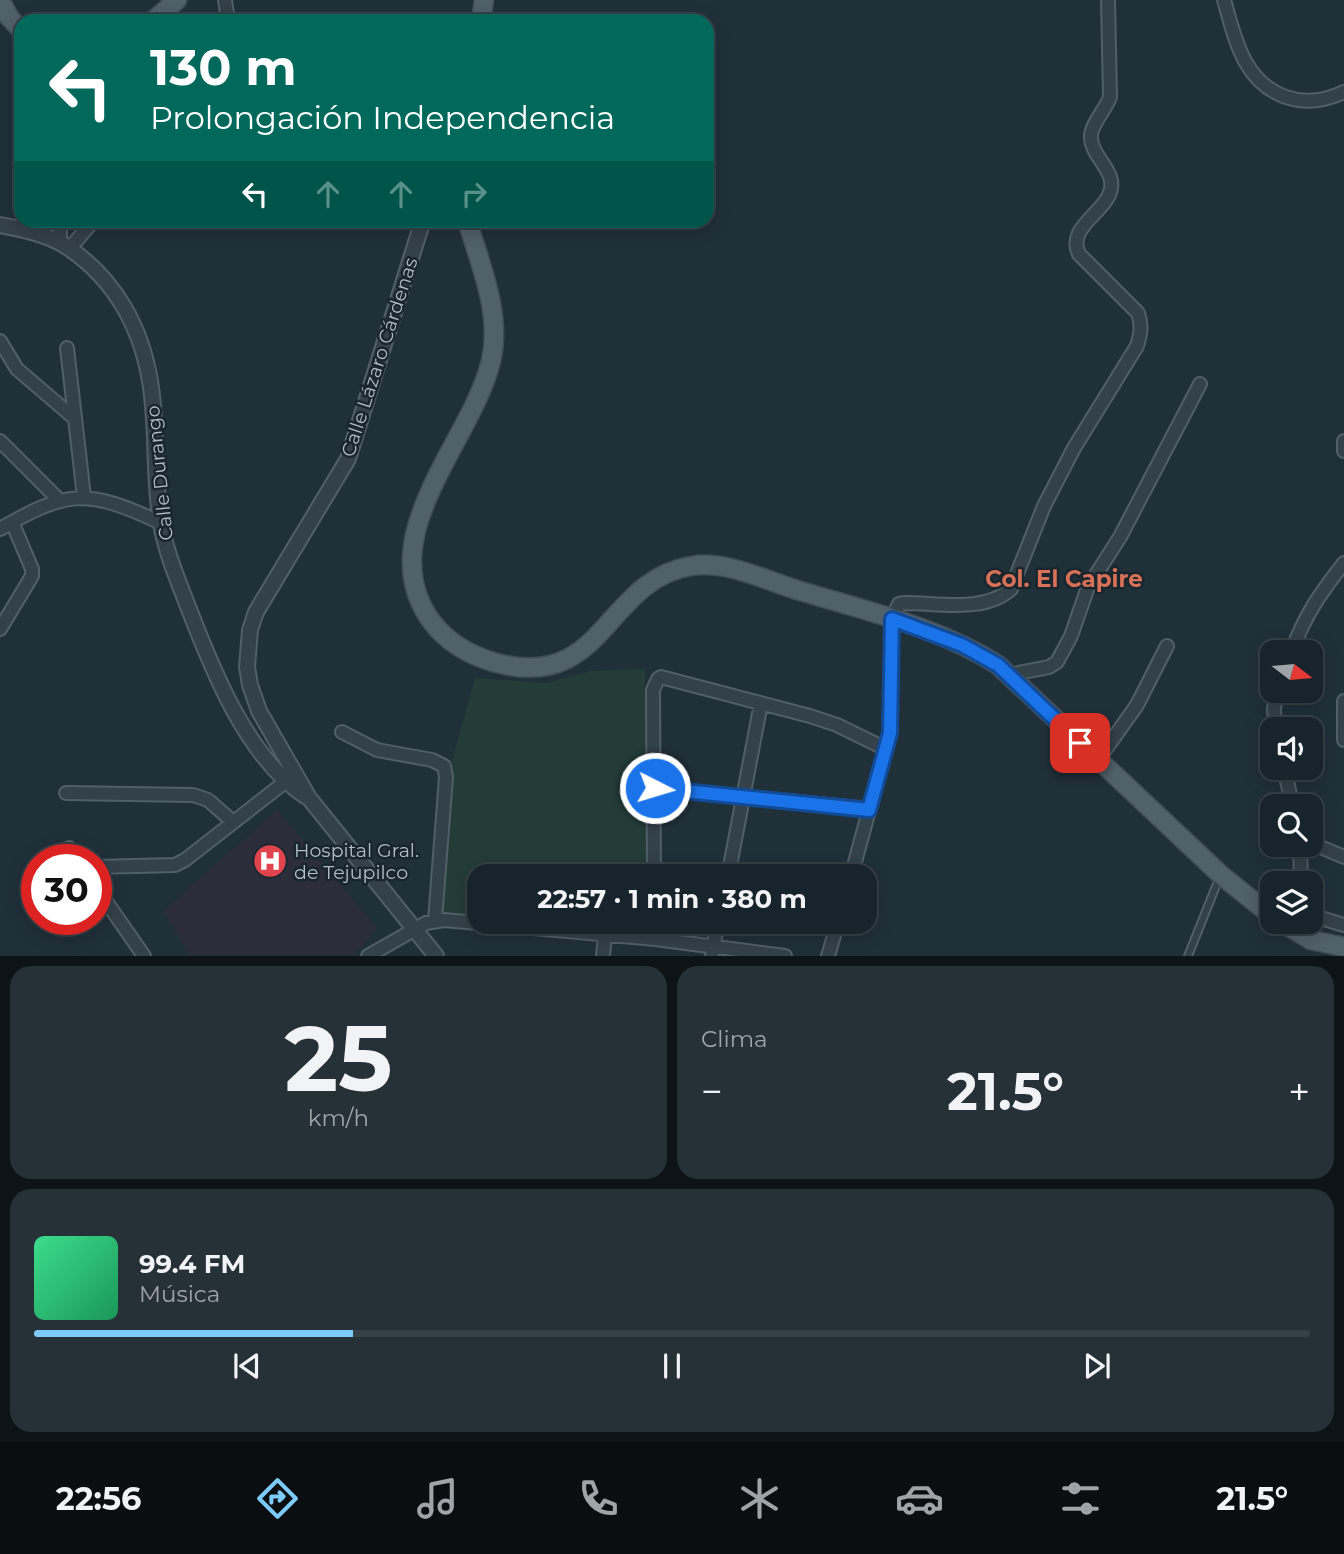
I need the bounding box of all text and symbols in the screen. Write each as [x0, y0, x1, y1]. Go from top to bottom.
text: 130 m [150, 38, 297, 97]
icon: left [35, 42, 126, 133]
text: Prolongación Independencia [150, 98, 615, 137]
icon: left [236, 175, 274, 213]
icon: ahead [309, 175, 347, 213]
icon: ahead [382, 175, 420, 213]
icon: right [455, 175, 493, 213]
street label: Calle Lázaro Cárdenas [336, 254, 423, 460]
street label: Calle Durango [141, 404, 178, 542]
district label: Col. El Capire [985, 565, 1143, 593]
north arrow [1260, 640, 1323, 704]
map controls [1260, 640, 1323, 934]
pin [1050, 713, 1110, 773]
button: sound [1260, 717, 1323, 780]
icon: arrive [1061, 724, 1099, 762]
position arrow [618, 751, 692, 825]
button: search [1260, 794, 1323, 857]
place label: Hospital Gral. de Tejupilco [294, 839, 419, 884]
hospital icon: Hospital Gral. de Tejupilco [251, 842, 289, 880]
speed limit sign: 30 [21, 844, 112, 935]
button: layers [1260, 871, 1323, 934]
text: 22:57 · 1 min · 380 m [537, 883, 807, 915]
text: 25 [285, 1003, 392, 1114]
text: Clima [701, 1025, 768, 1053]
text: 21.5° [947, 1060, 1064, 1123]
text: − [701, 1068, 723, 1115]
text: + [1288, 1068, 1310, 1115]
text: km/h [308, 1104, 369, 1132]
text: 99.4 FM [139, 1248, 245, 1280]
text: Música [139, 1280, 220, 1308]
icon: previous [228, 1347, 266, 1385]
icon: pause [653, 1347, 691, 1385]
icon: next [1078, 1347, 1116, 1385]
icon: directions [253, 1474, 302, 1523]
icon: music [413, 1474, 462, 1523]
icon: phone [574, 1474, 623, 1523]
icon: climate [735, 1474, 784, 1523]
icon: car [895, 1474, 944, 1523]
icon: filters [1056, 1474, 1105, 1523]
text: 22:56 [56, 1479, 141, 1518]
text: 21.5° [1216, 1479, 1288, 1518]

